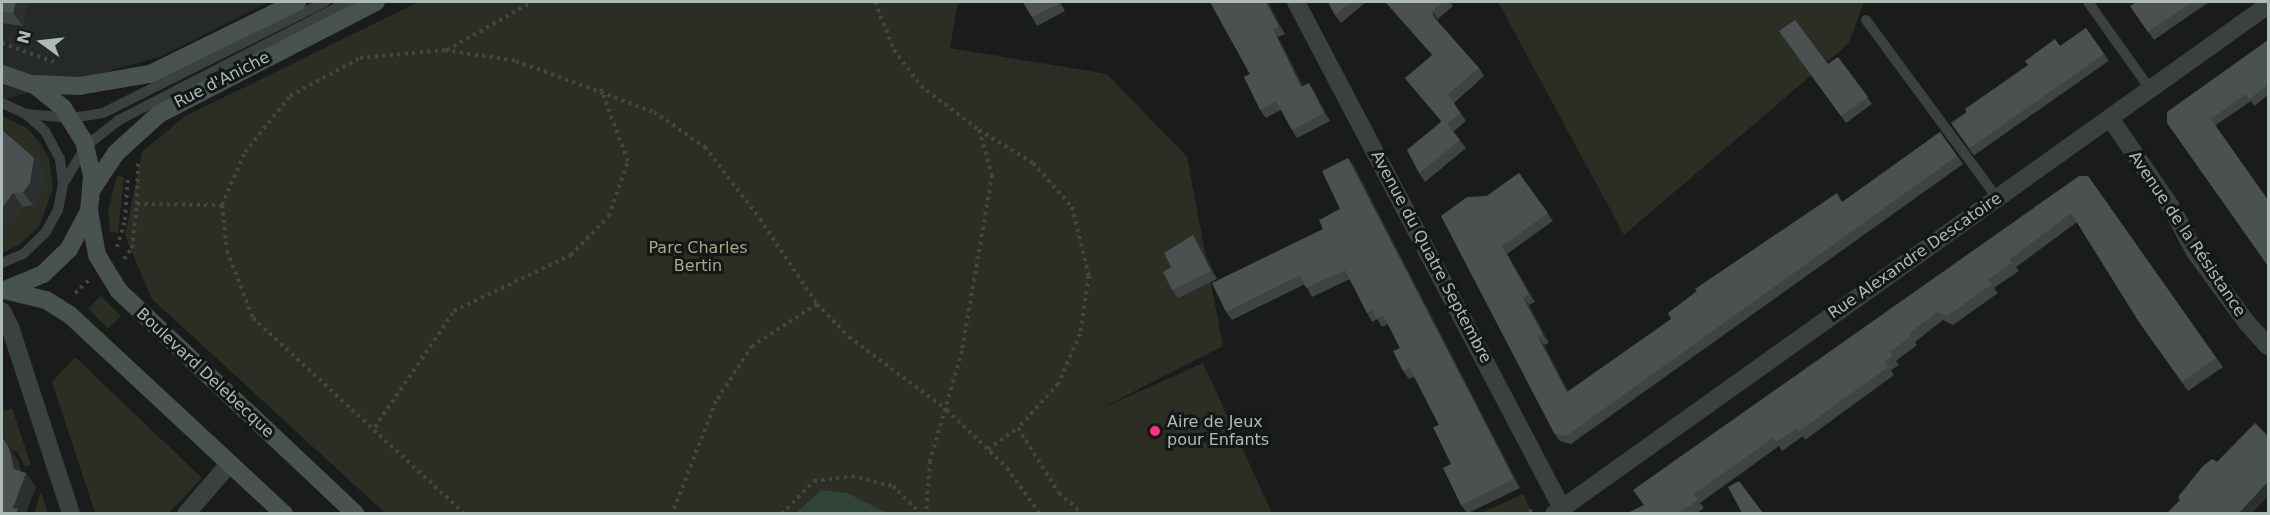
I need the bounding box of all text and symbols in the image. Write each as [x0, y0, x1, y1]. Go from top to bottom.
north arrow [12, 12, 72, 72]
text: N [13, 28, 35, 46]
street label: Rue d'Aniche [171, 48, 273, 112]
street label: Avenue du Quatre Septembre [1367, 147, 1495, 367]
street label: Avenue de la Résistance [2124, 148, 2250, 320]
street label: Rue Alexandre Descatoire [1825, 189, 2005, 323]
park label: Parc Charles Bertin [648, 238, 748, 276]
street label: Boulevard Delebecque [132, 304, 278, 442]
place label: Aire de Jeux pour Enfants [1167, 412, 1269, 450]
marker: Aire de Jeux pour Enfants [1148, 424, 1162, 438]

